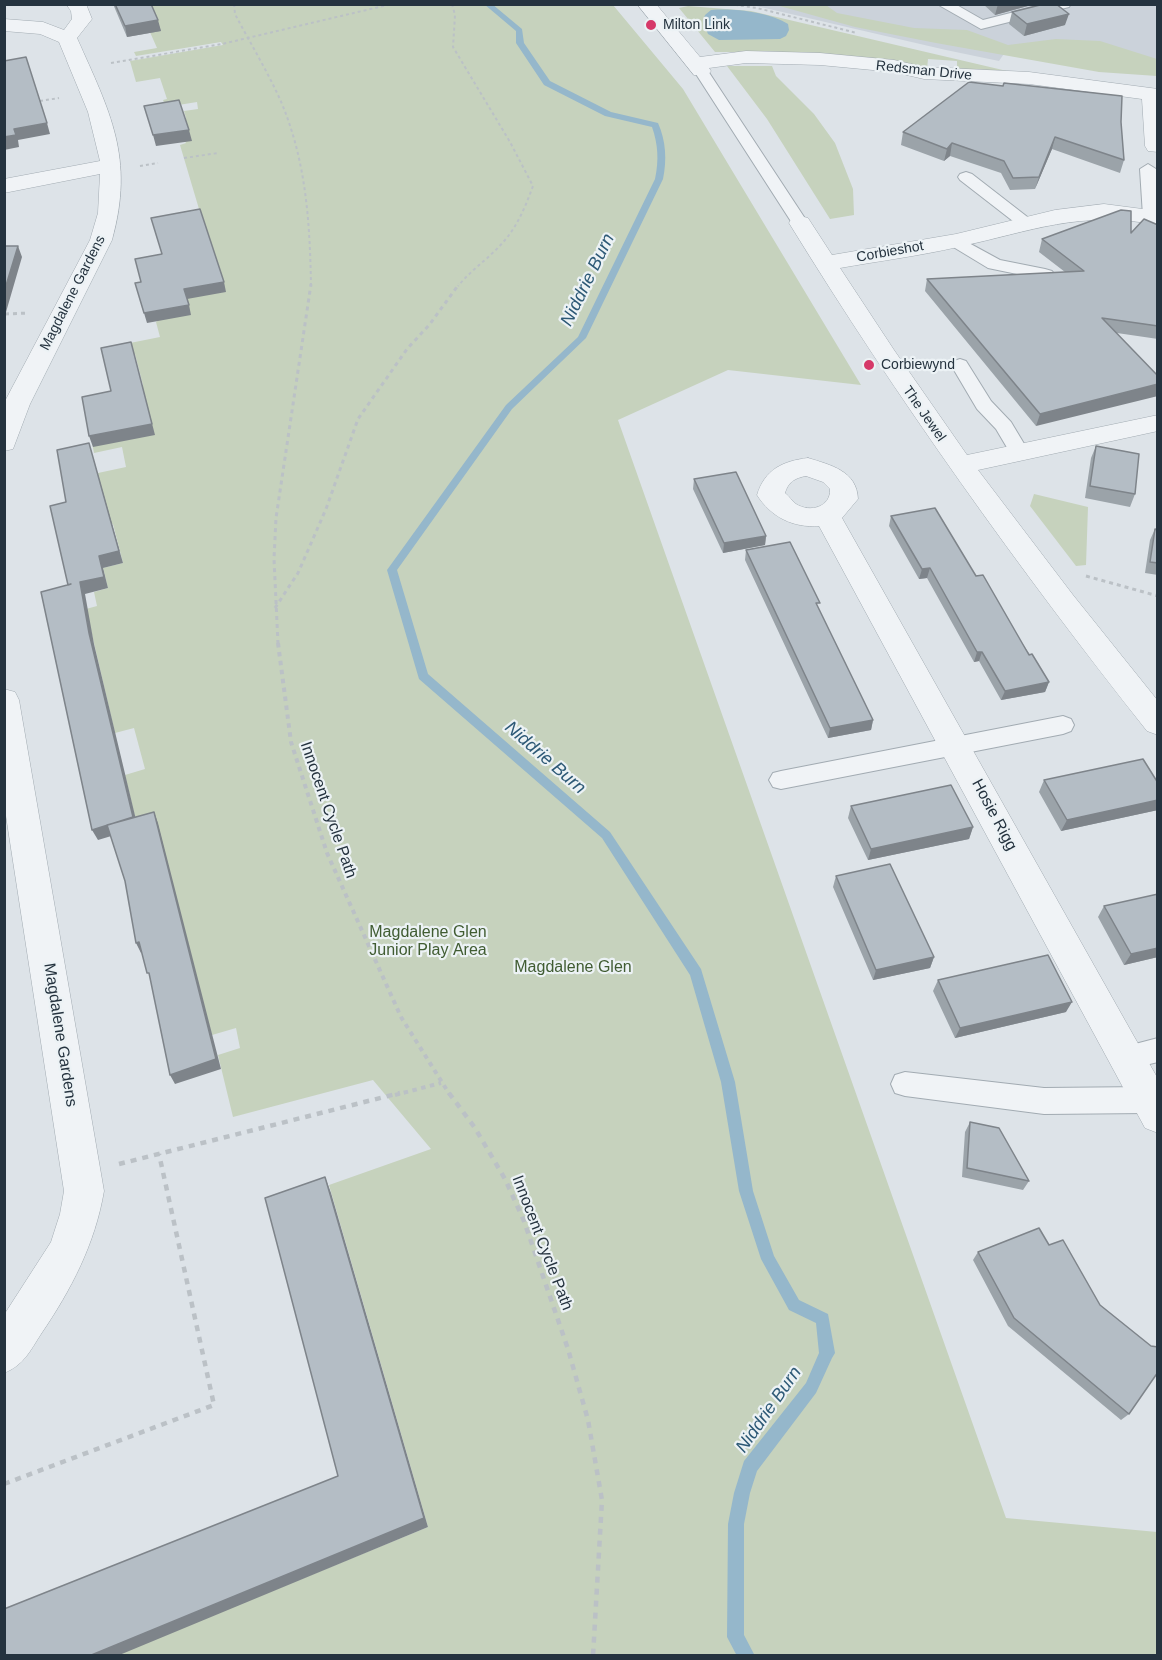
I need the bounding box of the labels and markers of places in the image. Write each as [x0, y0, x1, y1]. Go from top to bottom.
place label: Milton Link [663, 17, 730, 33]
marker: Milton Link [644, 18, 658, 32]
place label: Corbiewynd [881, 357, 955, 373]
marker: Corbiewynd [862, 358, 876, 372]

